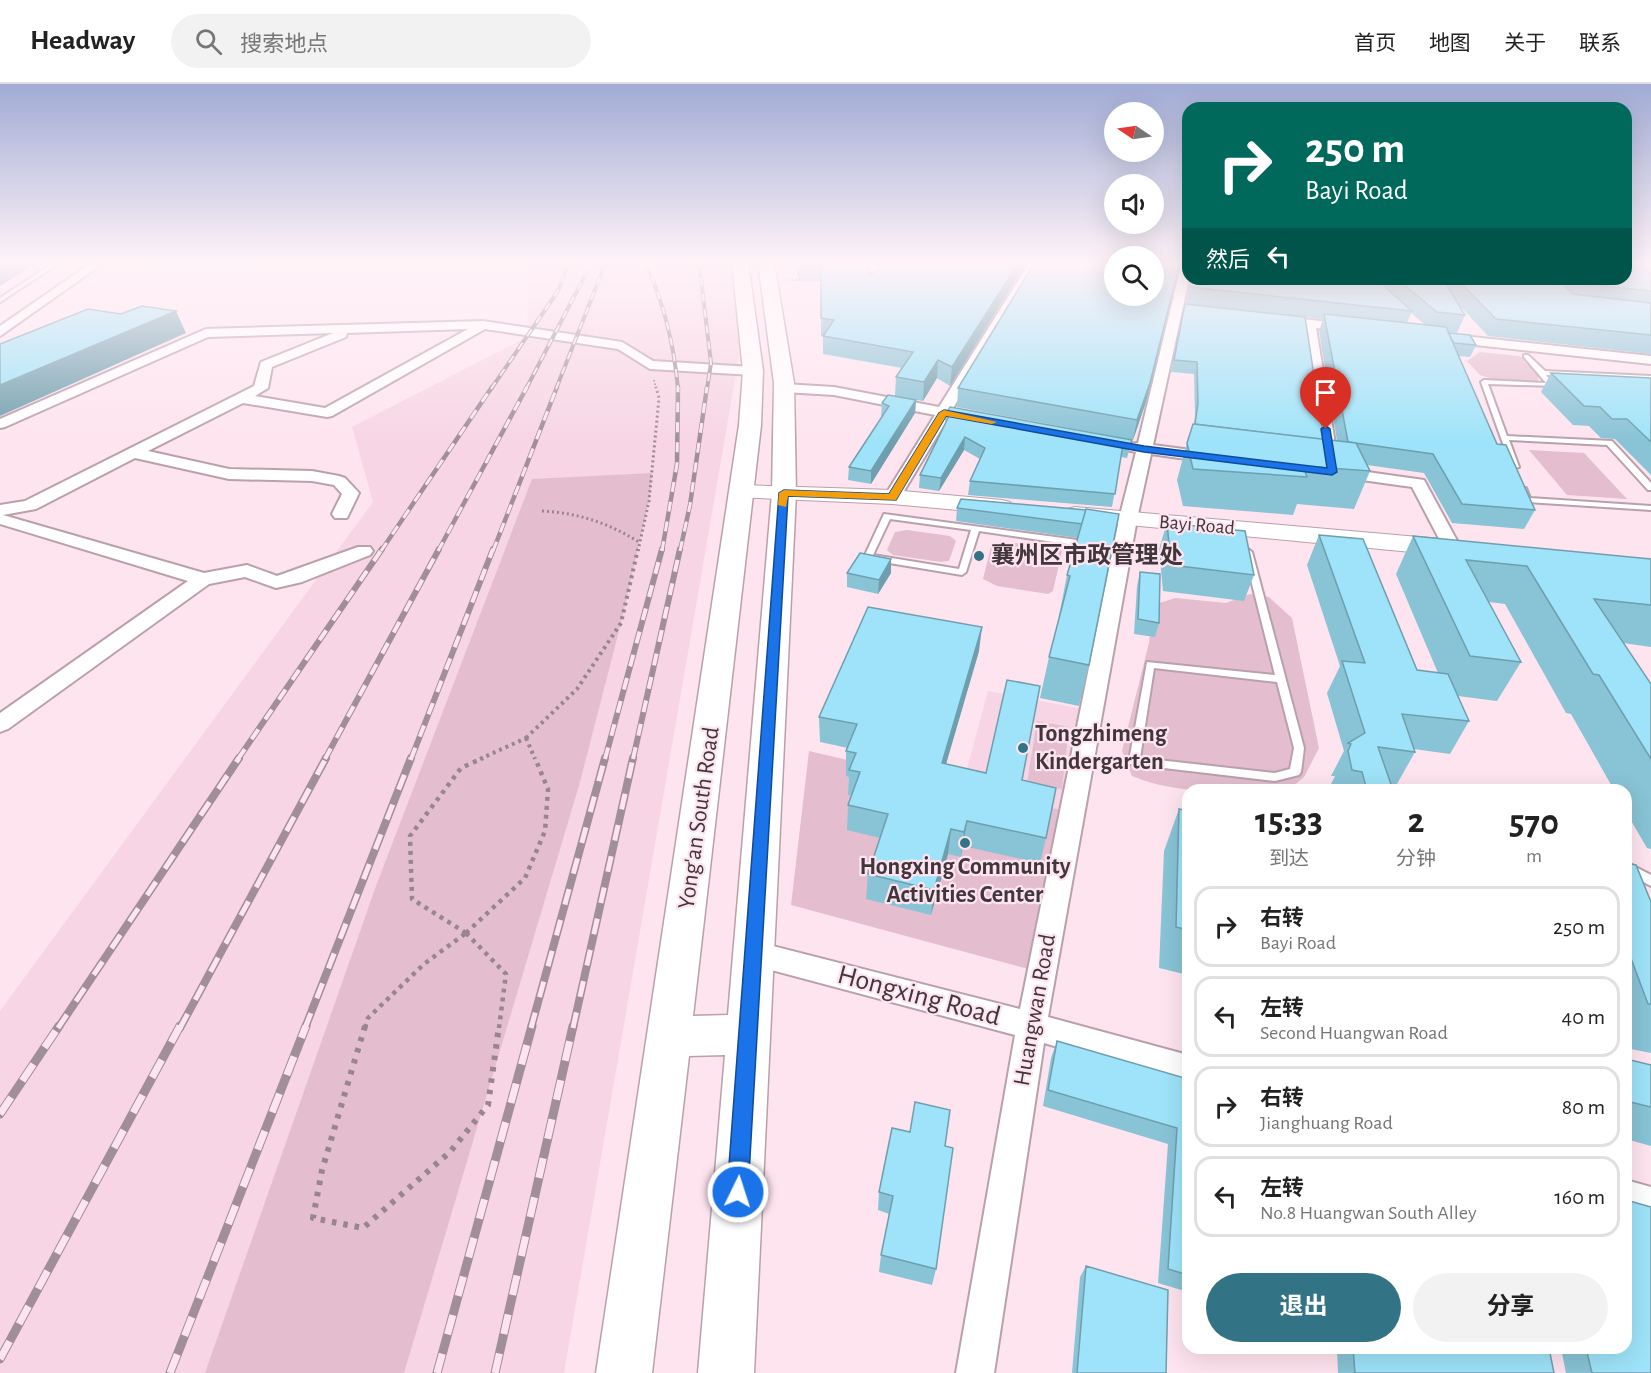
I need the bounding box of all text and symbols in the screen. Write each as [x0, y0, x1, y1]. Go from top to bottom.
search box [171, 14, 591, 68]
icon: search [192, 25, 225, 58]
text: Headway [30, 27, 135, 55]
text: 搜索地点 [240, 33, 328, 55]
text: 首页 [1354, 33, 1396, 54]
text: 地图 [1429, 33, 1471, 54]
text: 关于 [1504, 33, 1546, 54]
text: 联系 [1579, 33, 1621, 54]
north arrow [1104, 102, 1164, 162]
map controls [1104, 102, 1164, 306]
icon: right [1206, 126, 1284, 204]
text: 250 m [1305, 128, 1405, 170]
button: sound [1104, 174, 1164, 234]
text: Bayi Road [1305, 177, 1408, 204]
icon: left [1262, 240, 1295, 273]
button: search [1104, 246, 1164, 306]
text: 然后 [1206, 249, 1250, 271]
pin [1300, 367, 1351, 429]
icon: arrive [1309, 376, 1342, 409]
street label: Bayi Road [1158, 512, 1236, 538]
place label: 襄州区市政管理处 [991, 542, 1183, 568]
marker: 襄州区市政管理处 [972, 549, 986, 563]
place label: Tongzhimeng Kindergarten [1035, 722, 1168, 774]
street label: Yong'an South Road [674, 725, 724, 911]
marker: Tongzhimeng Kindergarten [1016, 741, 1030, 755]
text: 15:33 [1255, 803, 1323, 839]
text: 2 [1407, 803, 1424, 839]
text: 570 [1509, 805, 1559, 841]
marker: Hongxing Community Activities Center [958, 836, 972, 850]
text: m [1526, 846, 1542, 866]
text: 到达 [1269, 849, 1309, 869]
text: 分钟 [1396, 849, 1436, 869]
place label: Hongxing Community Activities Center [860, 855, 1071, 907]
text: 右转 [1260, 907, 1304, 929]
icon: right [1209, 910, 1242, 943]
text: 250 m [1553, 916, 1605, 938]
street label: Huangwan Road [1010, 932, 1060, 1088]
text: Bayi Road [1260, 933, 1336, 953]
street label: Hongxing Road [834, 961, 1004, 1031]
text: 左转 [1260, 997, 1304, 1019]
icon: left [1209, 1000, 1242, 1033]
text: 40 m [1562, 1006, 1605, 1028]
text: Second Huangwan Road [1260, 1023, 1448, 1043]
text: 右转 [1260, 1087, 1304, 1109]
icon: right [1209, 1090, 1242, 1123]
text: 80 m [1562, 1096, 1605, 1118]
text: Jianghuang Road [1260, 1113, 1393, 1133]
position arrow [706, 1160, 770, 1224]
text: 左转 [1260, 1177, 1304, 1199]
icon: left [1209, 1180, 1242, 1213]
text: 160 m [1554, 1186, 1605, 1208]
text: No.8 Huangwan South Alley [1260, 1203, 1476, 1223]
button: 退出 [1206, 1273, 1401, 1342]
button: 分享 [1413, 1273, 1608, 1342]

